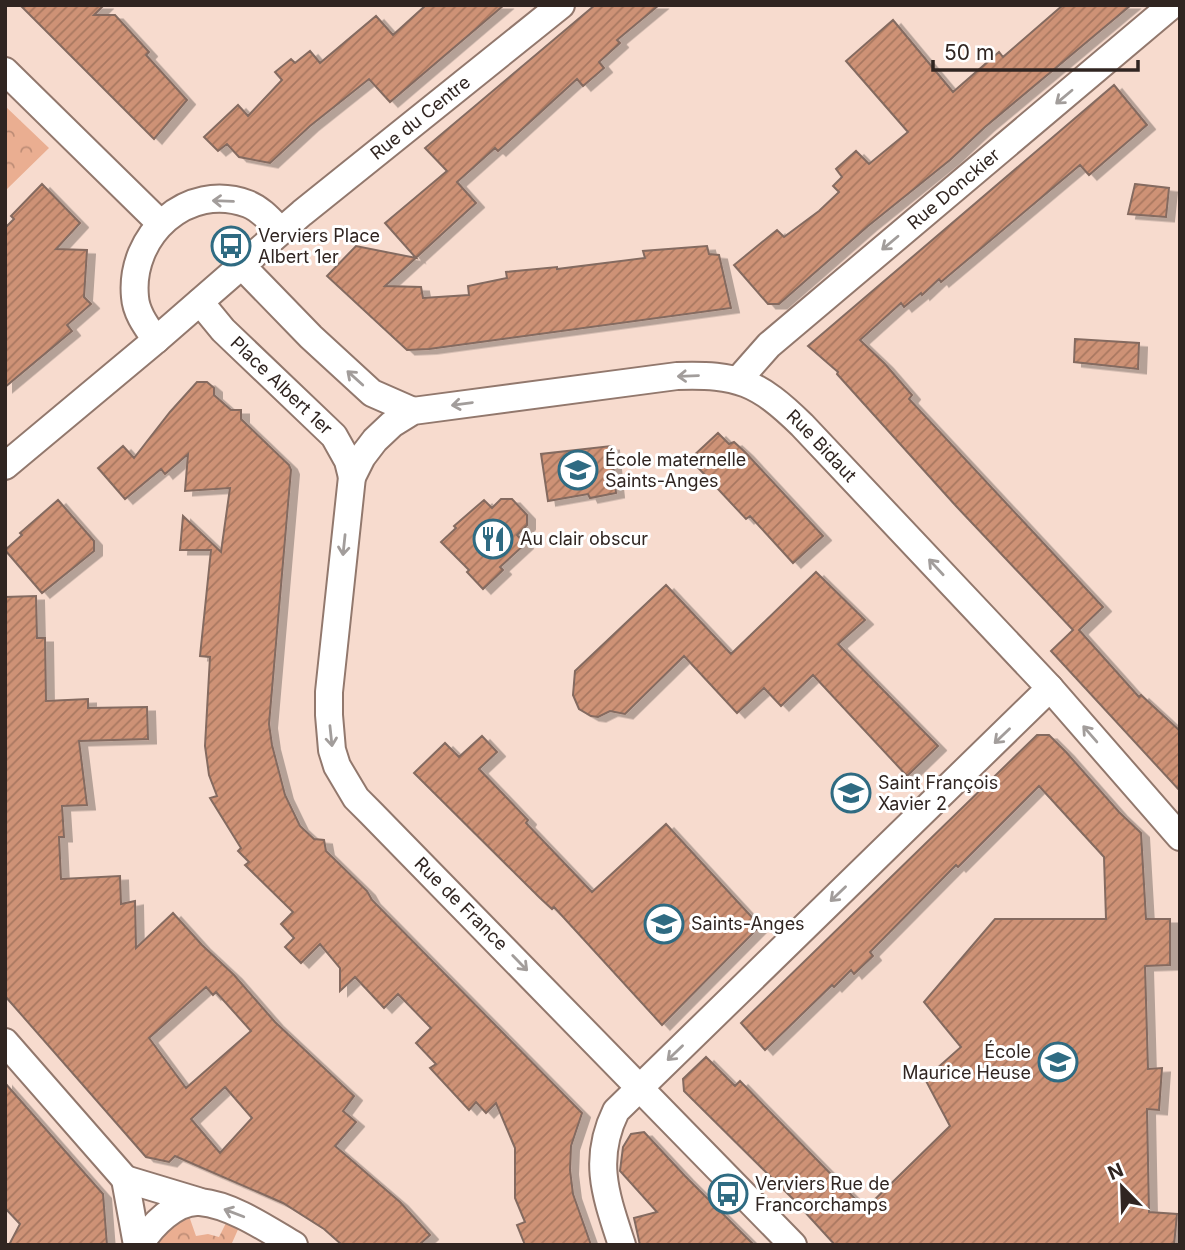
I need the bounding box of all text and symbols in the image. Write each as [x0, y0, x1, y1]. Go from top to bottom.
scale bar [933, 28, 1138, 72]
text: 50 m [944, 40, 994, 65]
street label: Rue du Centre [366, 71, 474, 164]
one-way arrow [1055, 88, 1073, 104]
street label: Rue Donckier [903, 144, 1004, 234]
one-way arrow [212, 194, 235, 207]
bus stop icon: Verviers Place Albert 1er [210, 225, 252, 267]
place label: Verviers Place Albert 1er [258, 225, 380, 267]
one-way arrow [881, 235, 899, 251]
street label: Place Albert 1er [226, 332, 337, 439]
one-way arrow [347, 369, 364, 386]
one-way arrow [676, 369, 699, 382]
one-way arrow [451, 398, 474, 411]
street label: Rue Bidaut [783, 405, 861, 486]
place label: École maternelle Saints-Anges [605, 448, 746, 491]
school or university icon: École maternelle Saints-Anges [557, 449, 599, 491]
restaurant icon: Au clair obscur [472, 518, 514, 560]
place label: Au clair obscur [520, 528, 648, 549]
one-way arrow [338, 533, 351, 556]
one-way arrow [928, 558, 944, 576]
one-way arrow [325, 724, 338, 746]
one-way arrow [1082, 725, 1098, 743]
one-way arrow [994, 728, 1011, 745]
school or university icon: Saint François Xavier 2 [830, 772, 872, 814]
place label: Saint François Xavier 2 [878, 772, 998, 814]
street label: Rue de France [411, 853, 512, 954]
one-way arrow [830, 886, 847, 903]
school or university icon: Saints-Anges [643, 903, 685, 945]
place label: Saints-Anges [691, 913, 805, 934]
one-way arrow [511, 955, 528, 972]
place label: École Maurice Heuse [902, 1040, 1031, 1083]
school or university icon: École Maurice Heuse [1037, 1041, 1079, 1083]
one-way arrow [667, 1044, 684, 1061]
north arrow [1087, 1152, 1157, 1222]
text: N [1104, 1158, 1127, 1185]
bus stop icon: Verviers Rue de Francorchamps [707, 1173, 749, 1215]
place label: Verviers Rue de Francorchamps [755, 1173, 890, 1215]
one-way arrow [223, 1205, 245, 1218]

